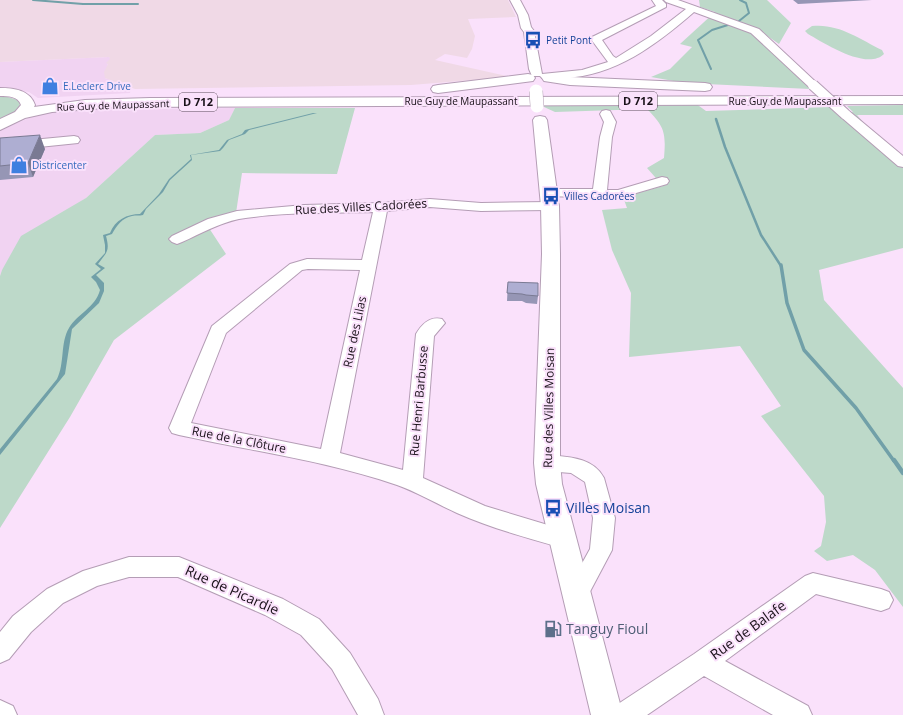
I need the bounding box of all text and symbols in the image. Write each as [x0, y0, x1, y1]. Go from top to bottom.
bus stop icon: Petit Pont [523, 30, 543, 50]
place label: Petit Pont [546, 33, 592, 47]
shop icon: E.Leclerc Drive [40, 76, 60, 96]
place label: E.Leclerc Drive [63, 79, 131, 93]
road number: D 712 [619, 92, 657, 110]
road number: D 712 [179, 93, 217, 111]
street label: Rue Guy de Maupassant [404, 94, 518, 108]
street label: Rue Guy de Maupassant [728, 94, 842, 108]
street label: Rue Guy de Maupassant [56, 96, 170, 114]
shop icon: Districenter [9, 155, 29, 175]
place label: Districenter [32, 158, 87, 172]
bus stop icon: Villes Cadorées [541, 186, 561, 206]
place label: Villes Cadorées [564, 189, 635, 203]
street label: Rue des Villes Cadorées [294, 195, 428, 218]
street label: Rue des Lilas [339, 295, 370, 369]
street label: Rue Henri Barbusse [405, 345, 432, 457]
street label: Rue des Villes Moisan [539, 348, 558, 468]
street label: Rue de la Clôture [190, 422, 288, 457]
bus stop icon: Villes Moisan [543, 498, 563, 518]
place label: Villes Moisan [566, 498, 651, 517]
street label: Rue de Picardie [182, 560, 282, 619]
street label: Rue de Balafe [706, 596, 790, 664]
fuel station icon: Tanguy Fioul [543, 619, 563, 639]
place label: Tanguy Fioul [566, 619, 648, 638]

